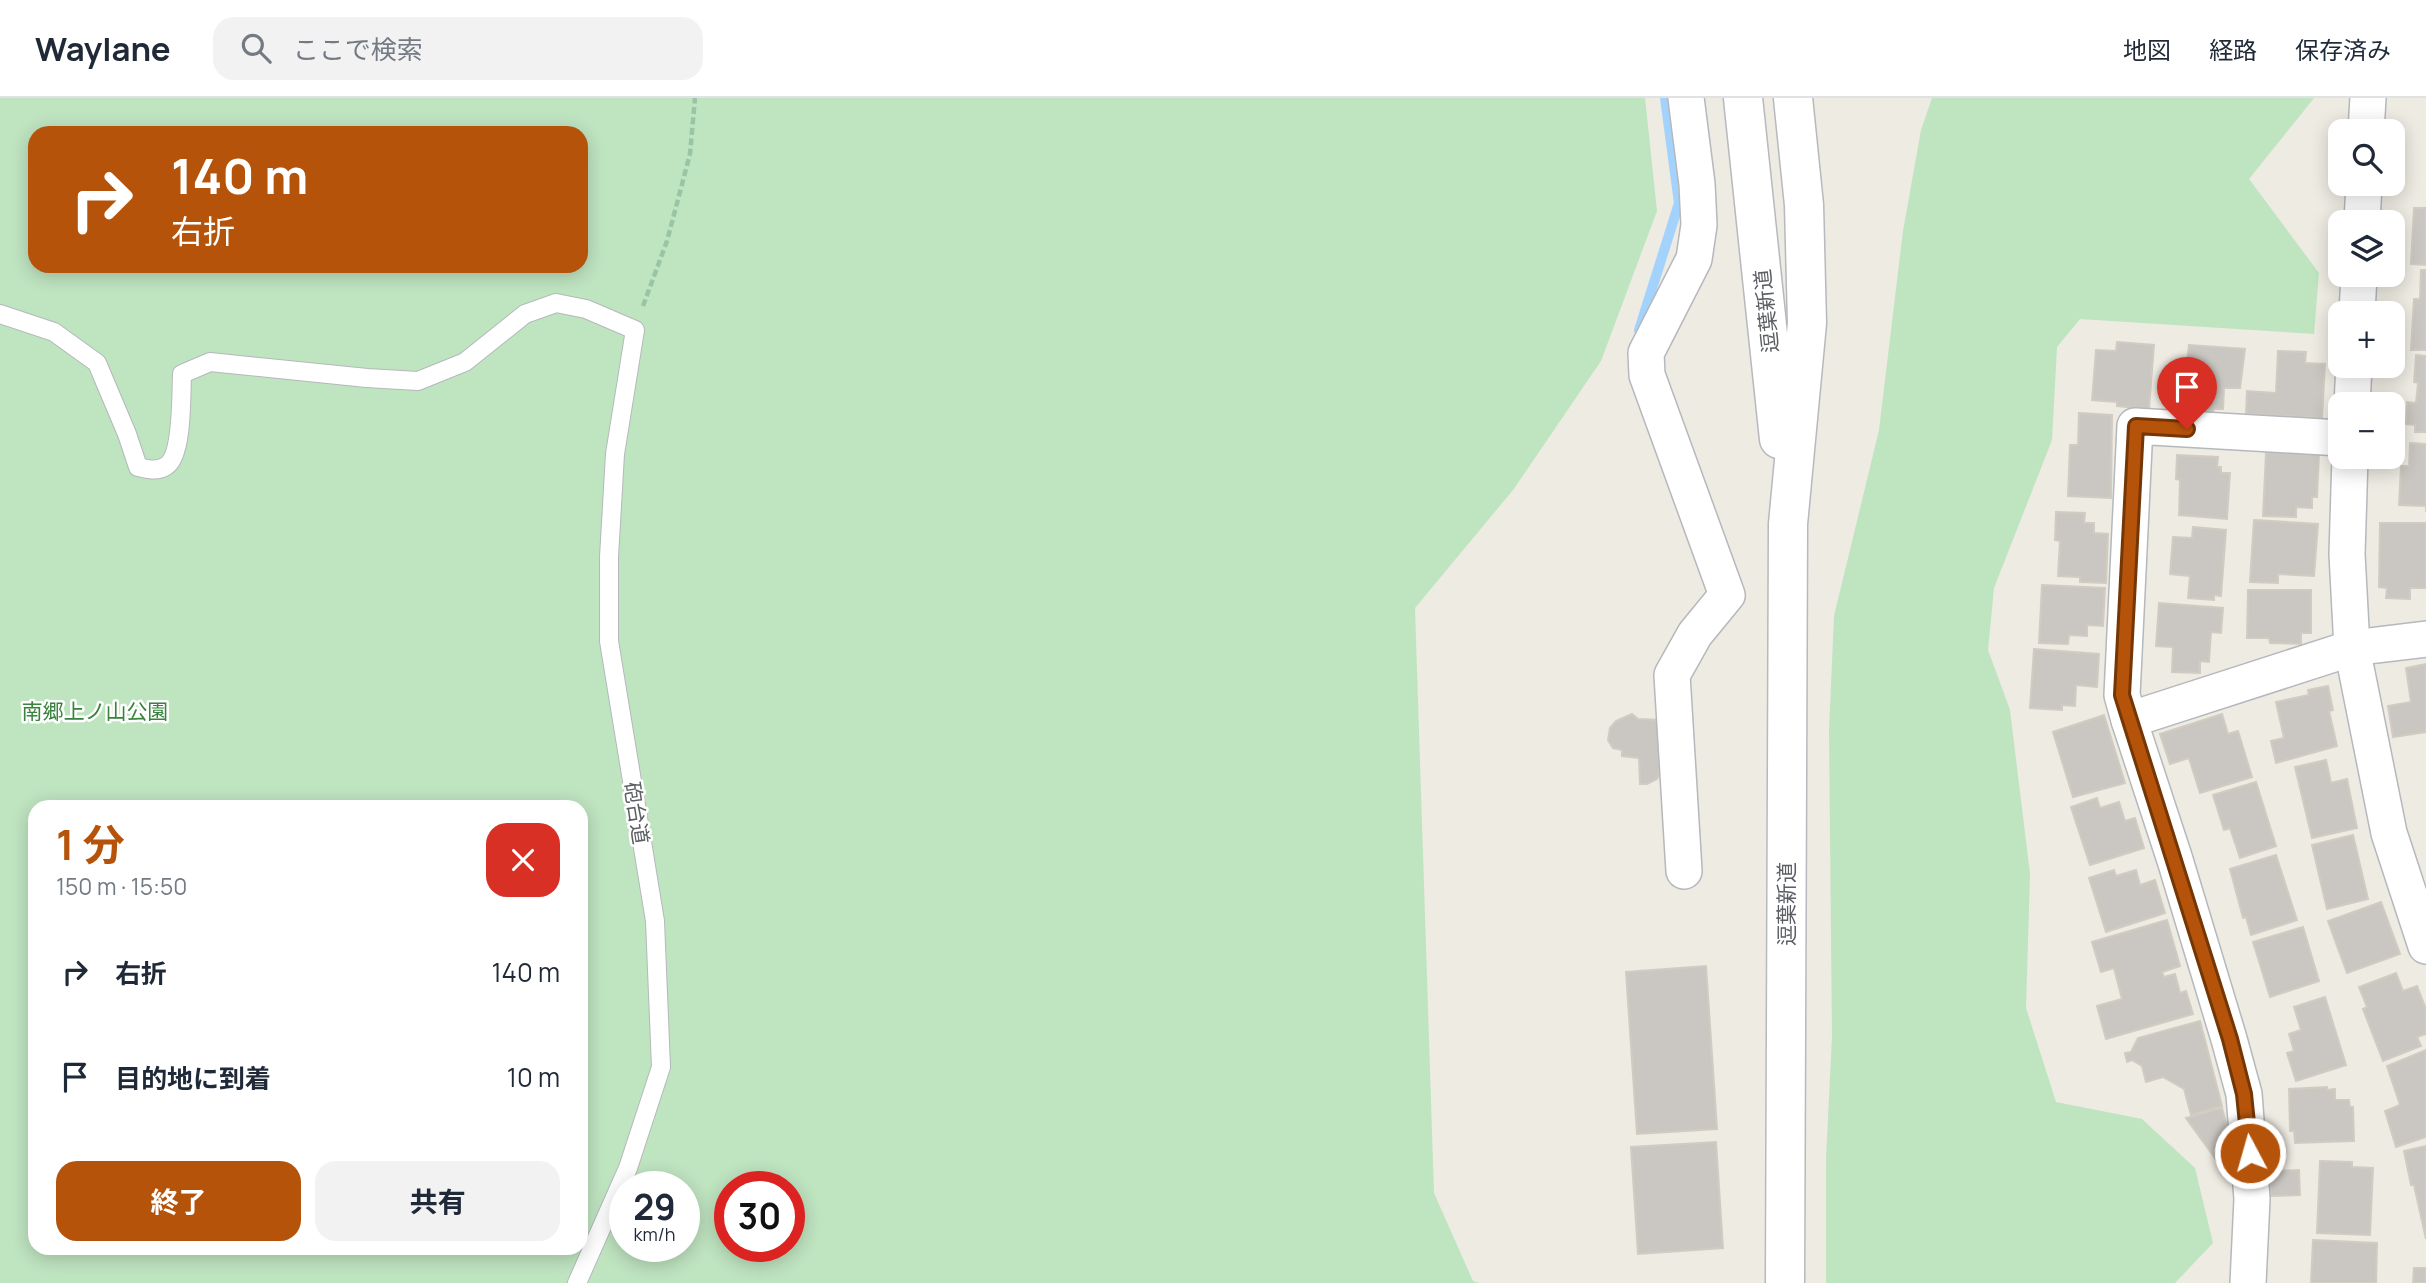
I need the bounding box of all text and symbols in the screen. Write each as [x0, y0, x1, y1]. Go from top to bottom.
search box [213, 17, 703, 80]
text: Waylane [35, 26, 171, 71]
icon: search [237, 29, 275, 67]
text: ここで検索 [293, 31, 423, 67]
text: 地図 [2123, 33, 2171, 66]
text: 経路 [2209, 33, 2257, 66]
text: 保存済み [2295, 33, 2391, 66]
map controls [2328, 119, 2405, 469]
button: search [2328, 119, 2405, 196]
text: 140 m [171, 142, 308, 209]
icon: right [56, 154, 147, 245]
text: 右折 [171, 209, 235, 253]
button: layers [2328, 210, 2405, 287]
street label: 逗葉新道 [1748, 268, 1784, 354]
button: + [2328, 301, 2405, 378]
pin [2157, 357, 2217, 429]
icon: arrive [2168, 368, 2206, 406]
button: − [2328, 392, 2405, 469]
park label: 南郷上ノ山公園 [22, 697, 169, 725]
street label: 砲台道 [618, 780, 656, 846]
text: 1 分 [56, 815, 125, 873]
button: close [486, 823, 560, 897]
street label: 逗葉新道 [1772, 862, 1800, 946]
text: 150 m · 15:50 [56, 870, 187, 902]
icon: right [56, 953, 94, 991]
text: 140 m [491, 954, 560, 990]
text: 右折 [115, 955, 167, 991]
icon: arrive [56, 1058, 94, 1096]
text: 10 m [507, 1059, 560, 1095]
text: 目的地に到着 [115, 1060, 271, 1096]
position arrow [2213, 1116, 2287, 1190]
button: 終了 [56, 1161, 301, 1241]
button: 共有 [315, 1161, 560, 1241]
speed limit sign: 30 [714, 1171, 805, 1262]
text: 29 [633, 1183, 676, 1231]
text: km/h [634, 1222, 675, 1246]

